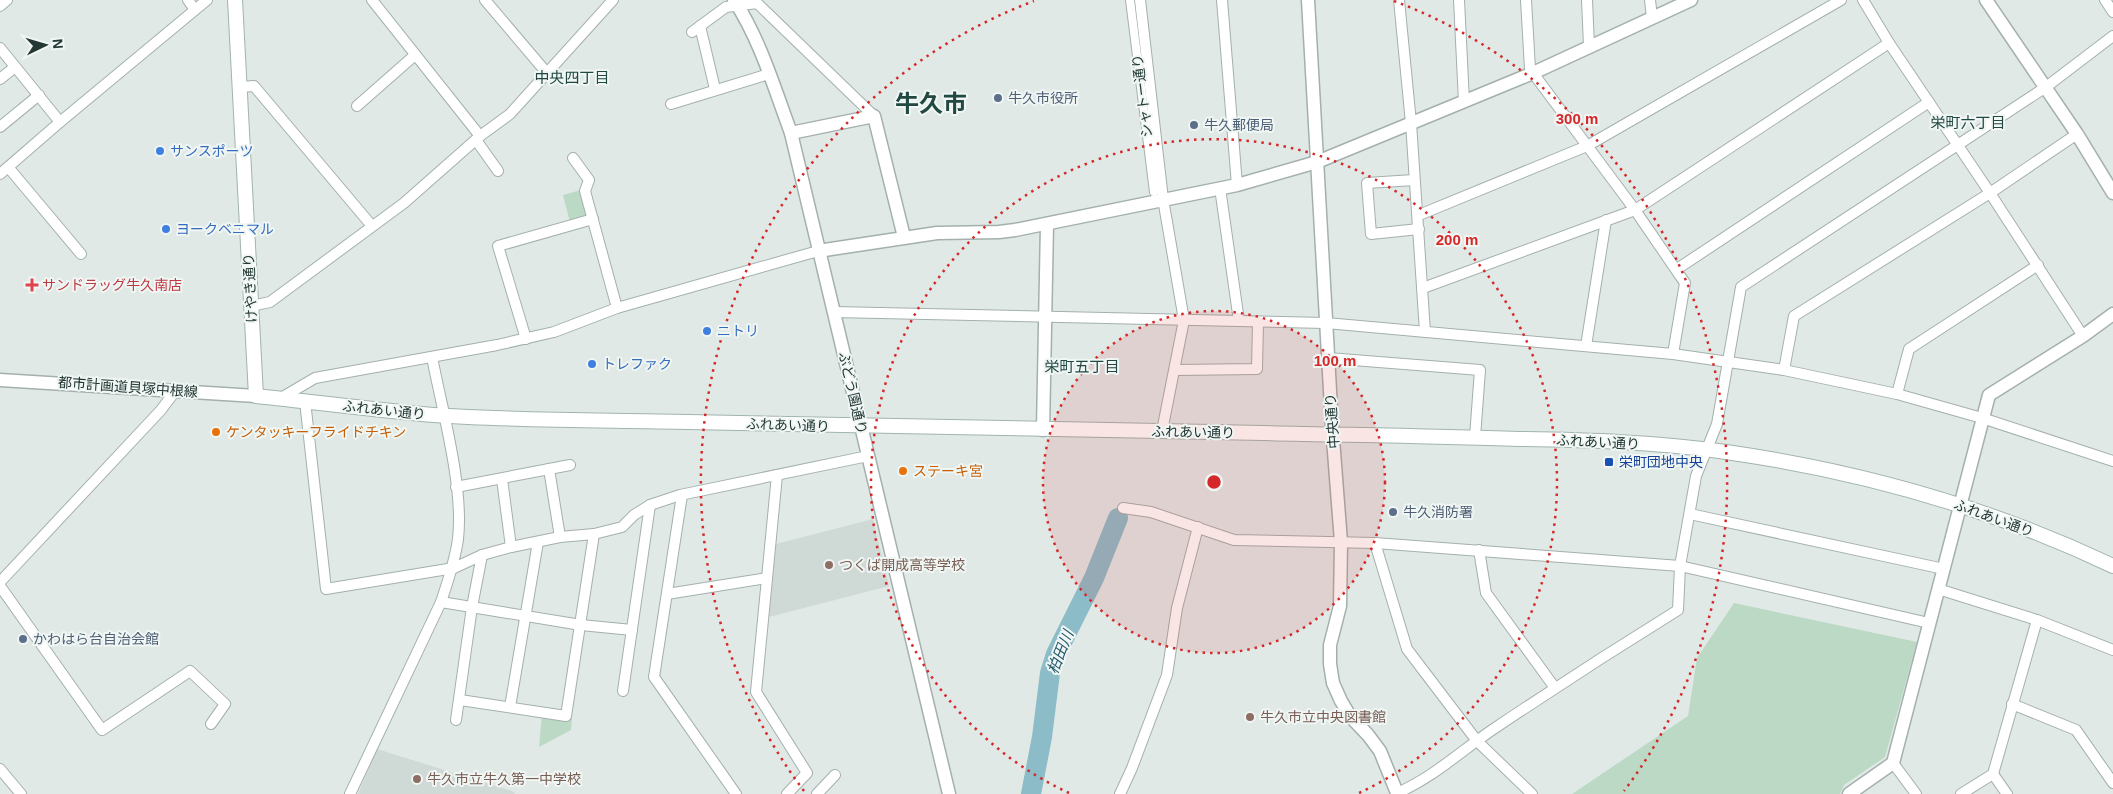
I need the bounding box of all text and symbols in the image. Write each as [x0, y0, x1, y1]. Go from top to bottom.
north arrow [20, 20, 70, 70]
text: N [50, 38, 66, 50]
street label: シャトー通り [1129, 53, 1155, 139]
district label: 中央四丁目 [534, 69, 610, 86]
district label: 牛久市 [895, 90, 967, 117]
place label: 牛久市役所 [1008, 90, 1078, 106]
marker: 牛久市役所 [992, 92, 1004, 104]
text: 300 m [1556, 110, 1598, 127]
district label: 栄町六丁目 [1930, 114, 2006, 131]
place label: 牛久郵便局 [1204, 117, 1274, 133]
marker: 牛久郵便局 [1188, 119, 1200, 131]
place label: サンスポーツ [170, 143, 253, 159]
marker: サンスポーツ [154, 145, 166, 157]
place label: ヨークベニマル [176, 221, 274, 237]
marker: ヨークベニマル [160, 223, 172, 235]
text: 200 m [1436, 231, 1478, 248]
street label: けやき通り [240, 253, 260, 323]
place label: サンドラッグ牛久南店 [42, 277, 182, 293]
marker: サンドラッグ牛久南店 [26, 279, 38, 291]
place label: ニトリ [717, 323, 759, 339]
marker: ニトリ [701, 325, 713, 337]
street label: ぶどう園通り [836, 350, 870, 436]
text: 100 m [1314, 352, 1356, 369]
place label: トレファク [602, 356, 672, 372]
marker: トレファク [586, 358, 598, 370]
district label: 栄町五丁目 [1044, 358, 1120, 375]
street label: 都市計画道貝塚中根線 [58, 374, 198, 400]
street label: 中央通り [1322, 393, 1342, 449]
street label: ふれあい通り [341, 398, 427, 422]
street label: ふれあい通り [746, 416, 830, 434]
street label: ふれあい通り [1151, 423, 1235, 441]
place label: ケンタッキーフライドチキン [226, 424, 406, 440]
marker: ケンタッキーフライドチキン [210, 426, 222, 438]
street label: ふれあい通り [1556, 432, 1640, 452]
place label: 栄町団地中央 [1619, 454, 1703, 470]
marker: 栄町団地中央 [1603, 456, 1615, 468]
place label: ステーキ宮 [913, 463, 983, 479]
marker: ステーキ宮 [897, 465, 909, 477]
centre of rings [1205, 473, 1223, 491]
street label: ふれあい通り [1952, 496, 2036, 540]
place label: 牛久消防署 [1403, 504, 1473, 520]
marker: 牛久消防署 [1387, 506, 1399, 518]
place label: つくば開成高等学校 [839, 557, 965, 573]
marker: つくば開成高等学校 [823, 559, 835, 571]
water label: 柏田川 [1044, 626, 1077, 676]
place label: かわはら台自治会館 [33, 631, 159, 647]
marker: かわはら台自治会館 [17, 633, 29, 645]
place label: 牛久市立中央図書館 [1260, 709, 1386, 725]
marker: 牛久市立中央図書館 [1244, 711, 1256, 723]
place label: 牛久市立牛久第一中学校 [427, 771, 581, 787]
marker: 牛久市立牛久第一中学校 [411, 773, 423, 785]

